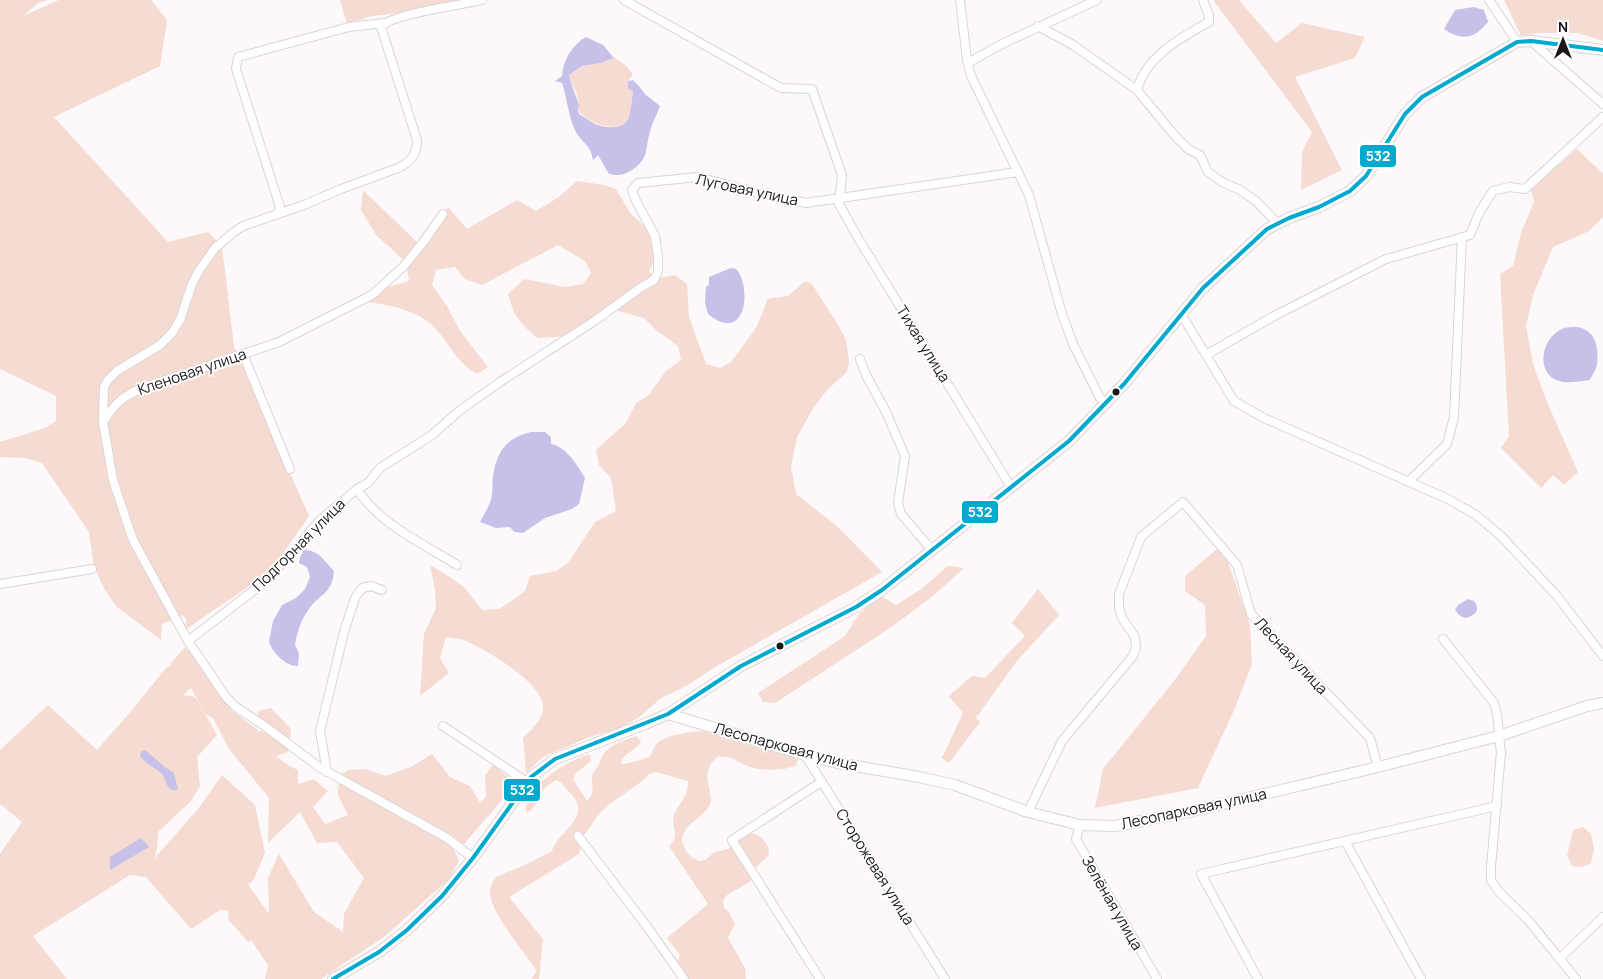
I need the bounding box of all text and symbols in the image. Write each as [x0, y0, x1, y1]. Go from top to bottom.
north arrow [1538, 15, 1588, 65]
text: N [1558, 17, 1568, 36]
line badge: 532 [1359, 144, 1397, 168]
text: 532 [1366, 146, 1390, 165]
street label: Луговая улица [694, 168, 800, 211]
street label: Тихая улица [891, 301, 955, 386]
street label: Кленовая улица [135, 343, 249, 400]
unlabelled marker [1111, 387, 1121, 397]
street label: Подгорная улица [247, 493, 350, 596]
line badge: 532 [961, 500, 999, 524]
text: 532 [968, 502, 992, 521]
street label: Лесная улица [1250, 613, 1333, 699]
unlabelled marker [775, 641, 785, 651]
street label: Лесопарковая улица [712, 717, 860, 776]
line badge: 532 [503, 778, 541, 802]
text: 532 [510, 780, 534, 799]
street label: Лесопарковая улица [1119, 783, 1269, 834]
street label: Сторожевая улица [831, 805, 920, 929]
street label: Зелёная улица [1077, 852, 1148, 954]

